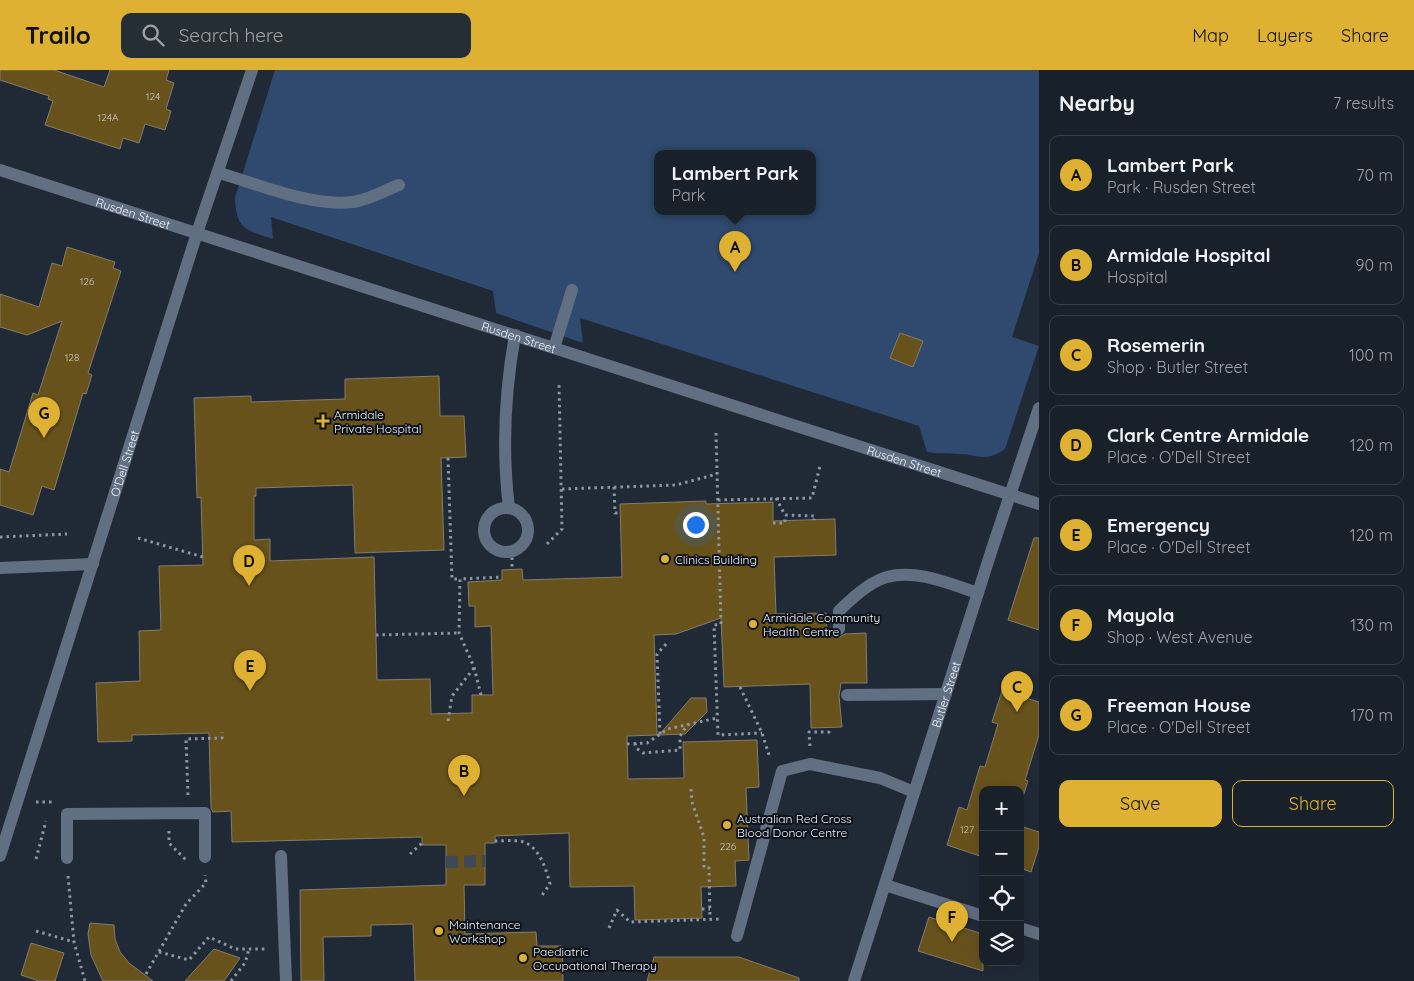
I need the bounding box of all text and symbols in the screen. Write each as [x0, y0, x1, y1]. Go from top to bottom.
search box [121, 13, 471, 58]
text: Trailo [25, 20, 91, 50]
icon: search [139, 21, 167, 49]
text: Search here [179, 23, 284, 47]
text: Map [1192, 24, 1229, 47]
text: Layers [1257, 24, 1313, 47]
text: Share [1341, 24, 1389, 47]
house number: 124 [146, 90, 160, 103]
text: Nearby [1059, 90, 1135, 116]
text: 7 results [1333, 93, 1394, 113]
house number: 124A [98, 111, 119, 124]
popup [654, 150, 816, 215]
text: Lambert Park [1107, 153, 1234, 177]
text: Lambert Park [672, 161, 798, 185]
text: A [1071, 165, 1081, 185]
text: 70 m [1356, 165, 1393, 185]
text: Park · Rusden Street [1107, 177, 1256, 197]
text: Park [672, 185, 705, 205]
street label: Rusden Street [94, 194, 172, 232]
pin: A [719, 231, 751, 272]
text: Armidale Hospital [1107, 243, 1271, 267]
text: B [1071, 255, 1081, 275]
text: 90 m [1356, 255, 1393, 275]
text: Hospital [1107, 267, 1168, 287]
house number: 126 [80, 275, 95, 288]
street label: Rusden Street [480, 318, 558, 356]
text: Rosemerin [1107, 333, 1205, 357]
text: C [1071, 345, 1081, 365]
text: 100 m [1349, 345, 1393, 365]
house number: 128 [65, 351, 79, 364]
text: Shop · Butler Street [1107, 357, 1248, 377]
pin: G [28, 397, 60, 438]
place label: Armidale Private Hospital [334, 407, 421, 436]
marker: Armidale Private Hospital [316, 414, 330, 428]
text: Clark Centre Armidale [1107, 423, 1309, 447]
street label: O'Dell Street [107, 428, 142, 498]
text: D [1070, 435, 1082, 455]
text: 120 m [1350, 435, 1393, 455]
street label: Rusden Street [865, 442, 944, 480]
text: Place · O'Dell Street [1107, 447, 1251, 467]
your location [683, 512, 709, 538]
text: Emergency [1107, 513, 1210, 537]
text: E [1071, 525, 1081, 545]
text: 120 m [1350, 525, 1393, 545]
text: Place · O'Dell Street [1107, 537, 1251, 557]
pin: D [233, 545, 265, 586]
place label: Clinics Building [675, 552, 757, 567]
marker: Clinics Building [659, 553, 671, 565]
text: Mayola [1107, 603, 1174, 627]
place label: Armidale Community Health Centre [763, 610, 880, 639]
text: F [1072, 615, 1081, 635]
text: 130 m [1350, 615, 1393, 635]
marker: Armidale Community Health Centre [747, 618, 759, 630]
text: Shop · West Avenue [1107, 627, 1253, 647]
pin: E [234, 650, 266, 691]
street label: Butler Street [928, 659, 963, 729]
pin: C [1001, 671, 1033, 712]
text: Freeman House [1107, 693, 1251, 717]
text: G [1070, 705, 1082, 725]
text: 170 m [1350, 705, 1393, 725]
text: Place · O'Dell Street [1107, 717, 1251, 737]
pin: B [448, 755, 480, 796]
button: Save [1059, 780, 1222, 827]
button: Share [1232, 780, 1394, 827]
map controls [979, 786, 1024, 966]
button: + [979, 786, 1024, 831]
place label: Australian Red Cross Blood Donor Centre [737, 811, 852, 840]
marker: Australian Red Cross Blood Donor Centre [721, 819, 733, 831]
house number: 127 [960, 823, 974, 836]
button: − [979, 831, 1024, 876]
house number: 226 [720, 840, 737, 853]
button: locate [979, 876, 1024, 921]
pin: F [936, 901, 968, 942]
place label: Maintenance Workshop [449, 917, 521, 946]
button: layers [979, 921, 1024, 966]
marker: Maintenance Workshop [433, 925, 445, 937]
place label: Paediatric Occupational Therapy [533, 944, 657, 973]
marker: Paediatric Occupational Therapy [517, 952, 529, 964]

